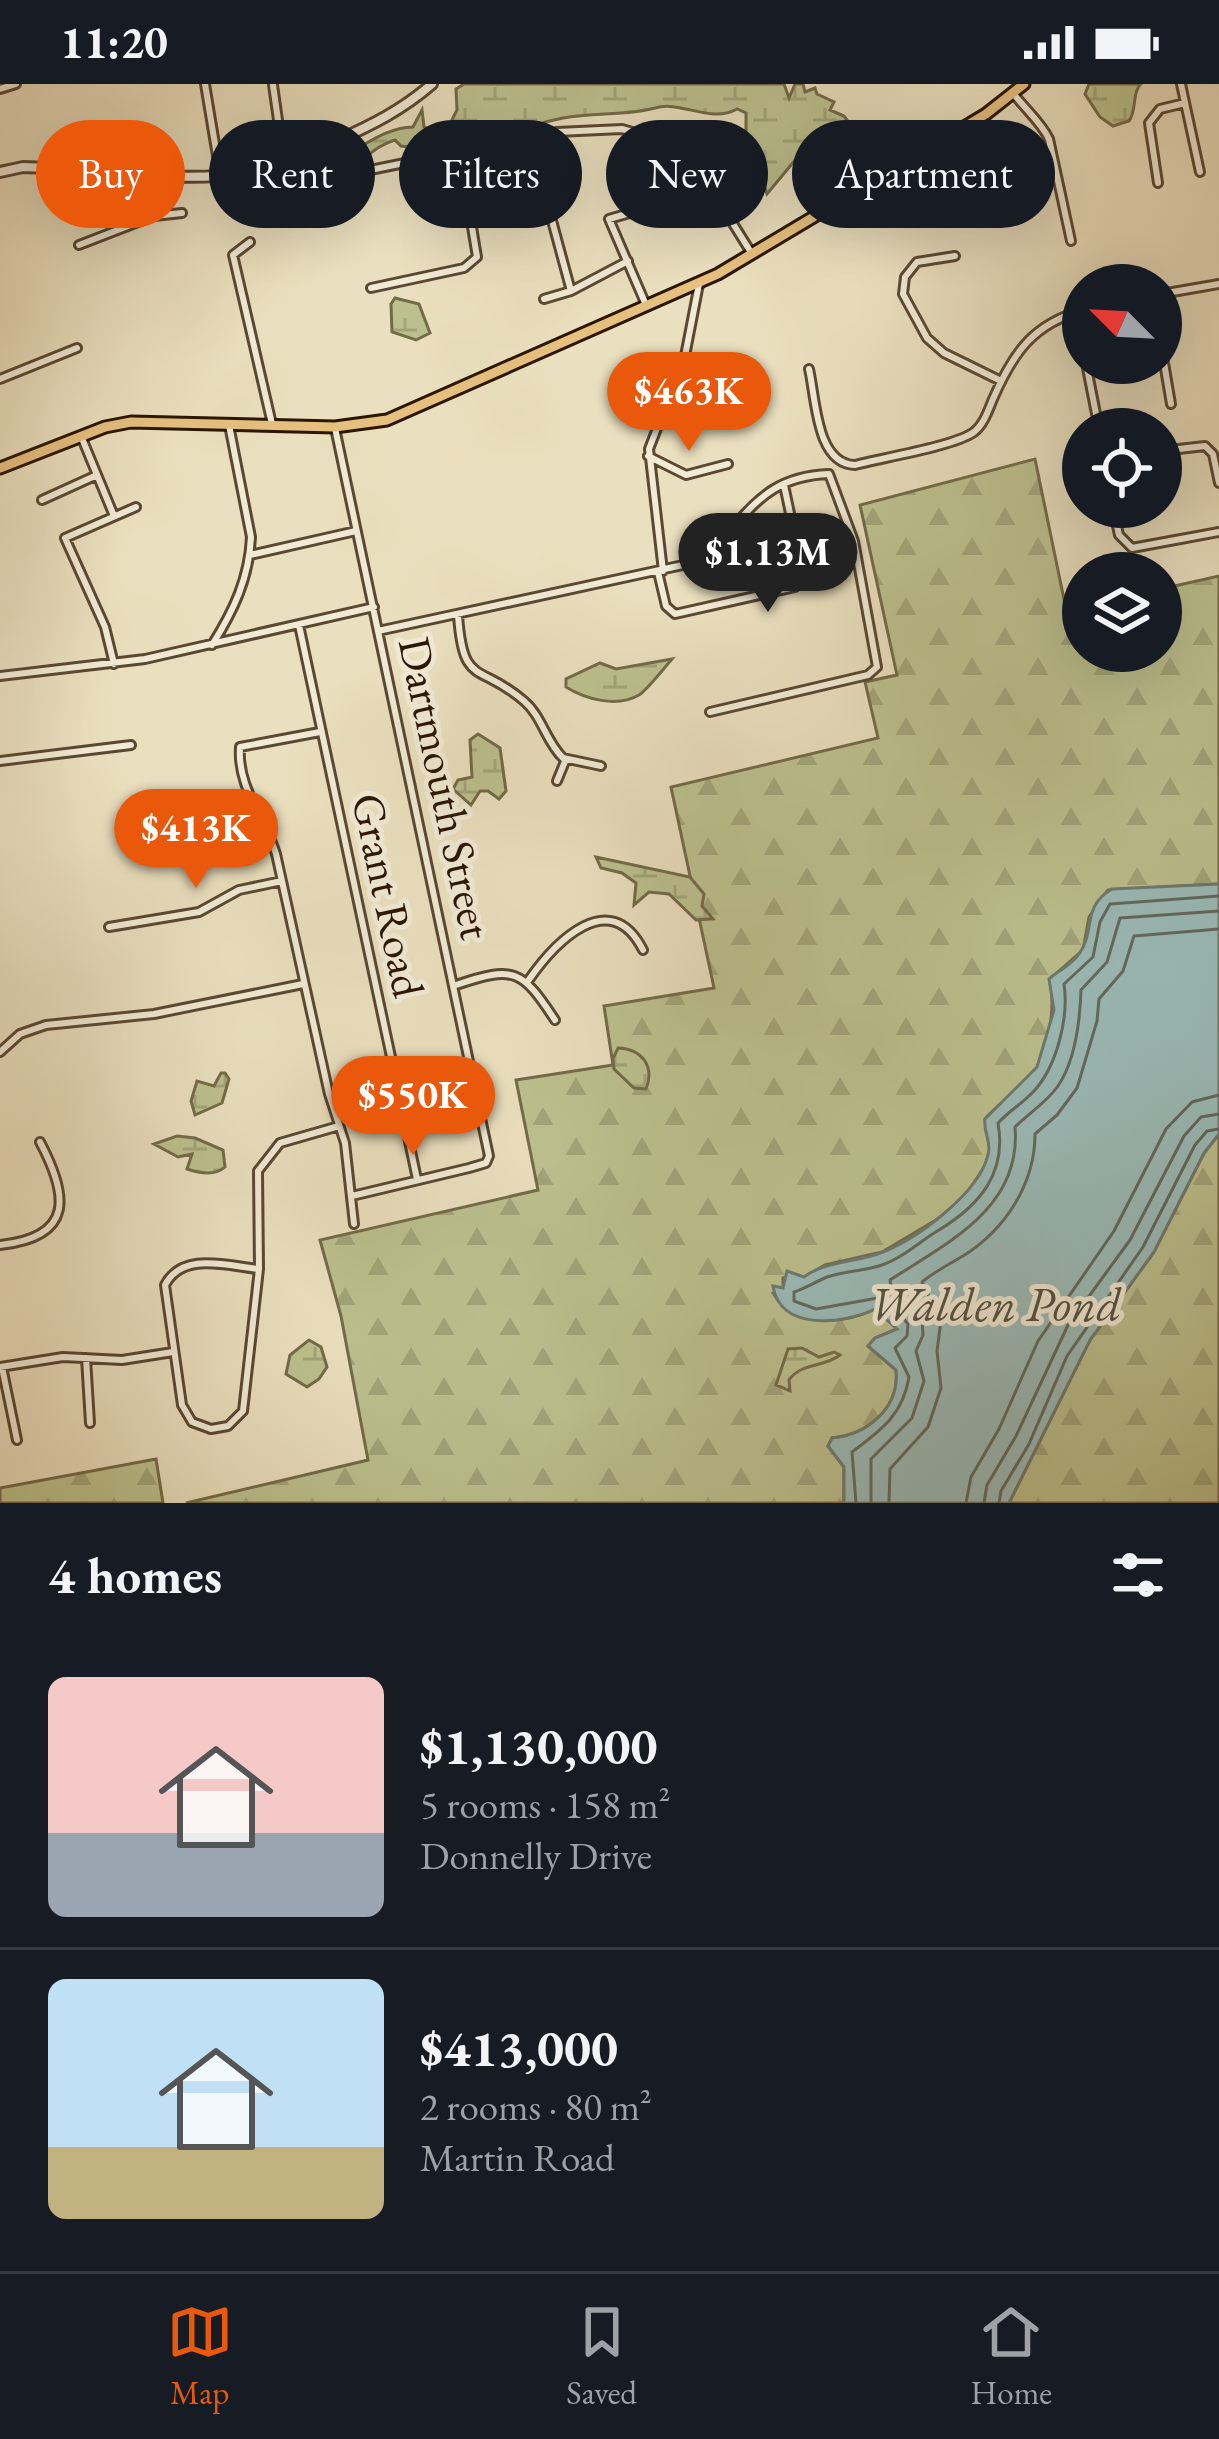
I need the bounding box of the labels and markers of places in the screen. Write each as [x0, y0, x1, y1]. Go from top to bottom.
pin: $463K [605, 352, 773, 454]
pin: $1.13M [670, 513, 866, 615]
pin: $413K [112, 789, 280, 891]
pin: $550K [329, 1056, 497, 1158]

